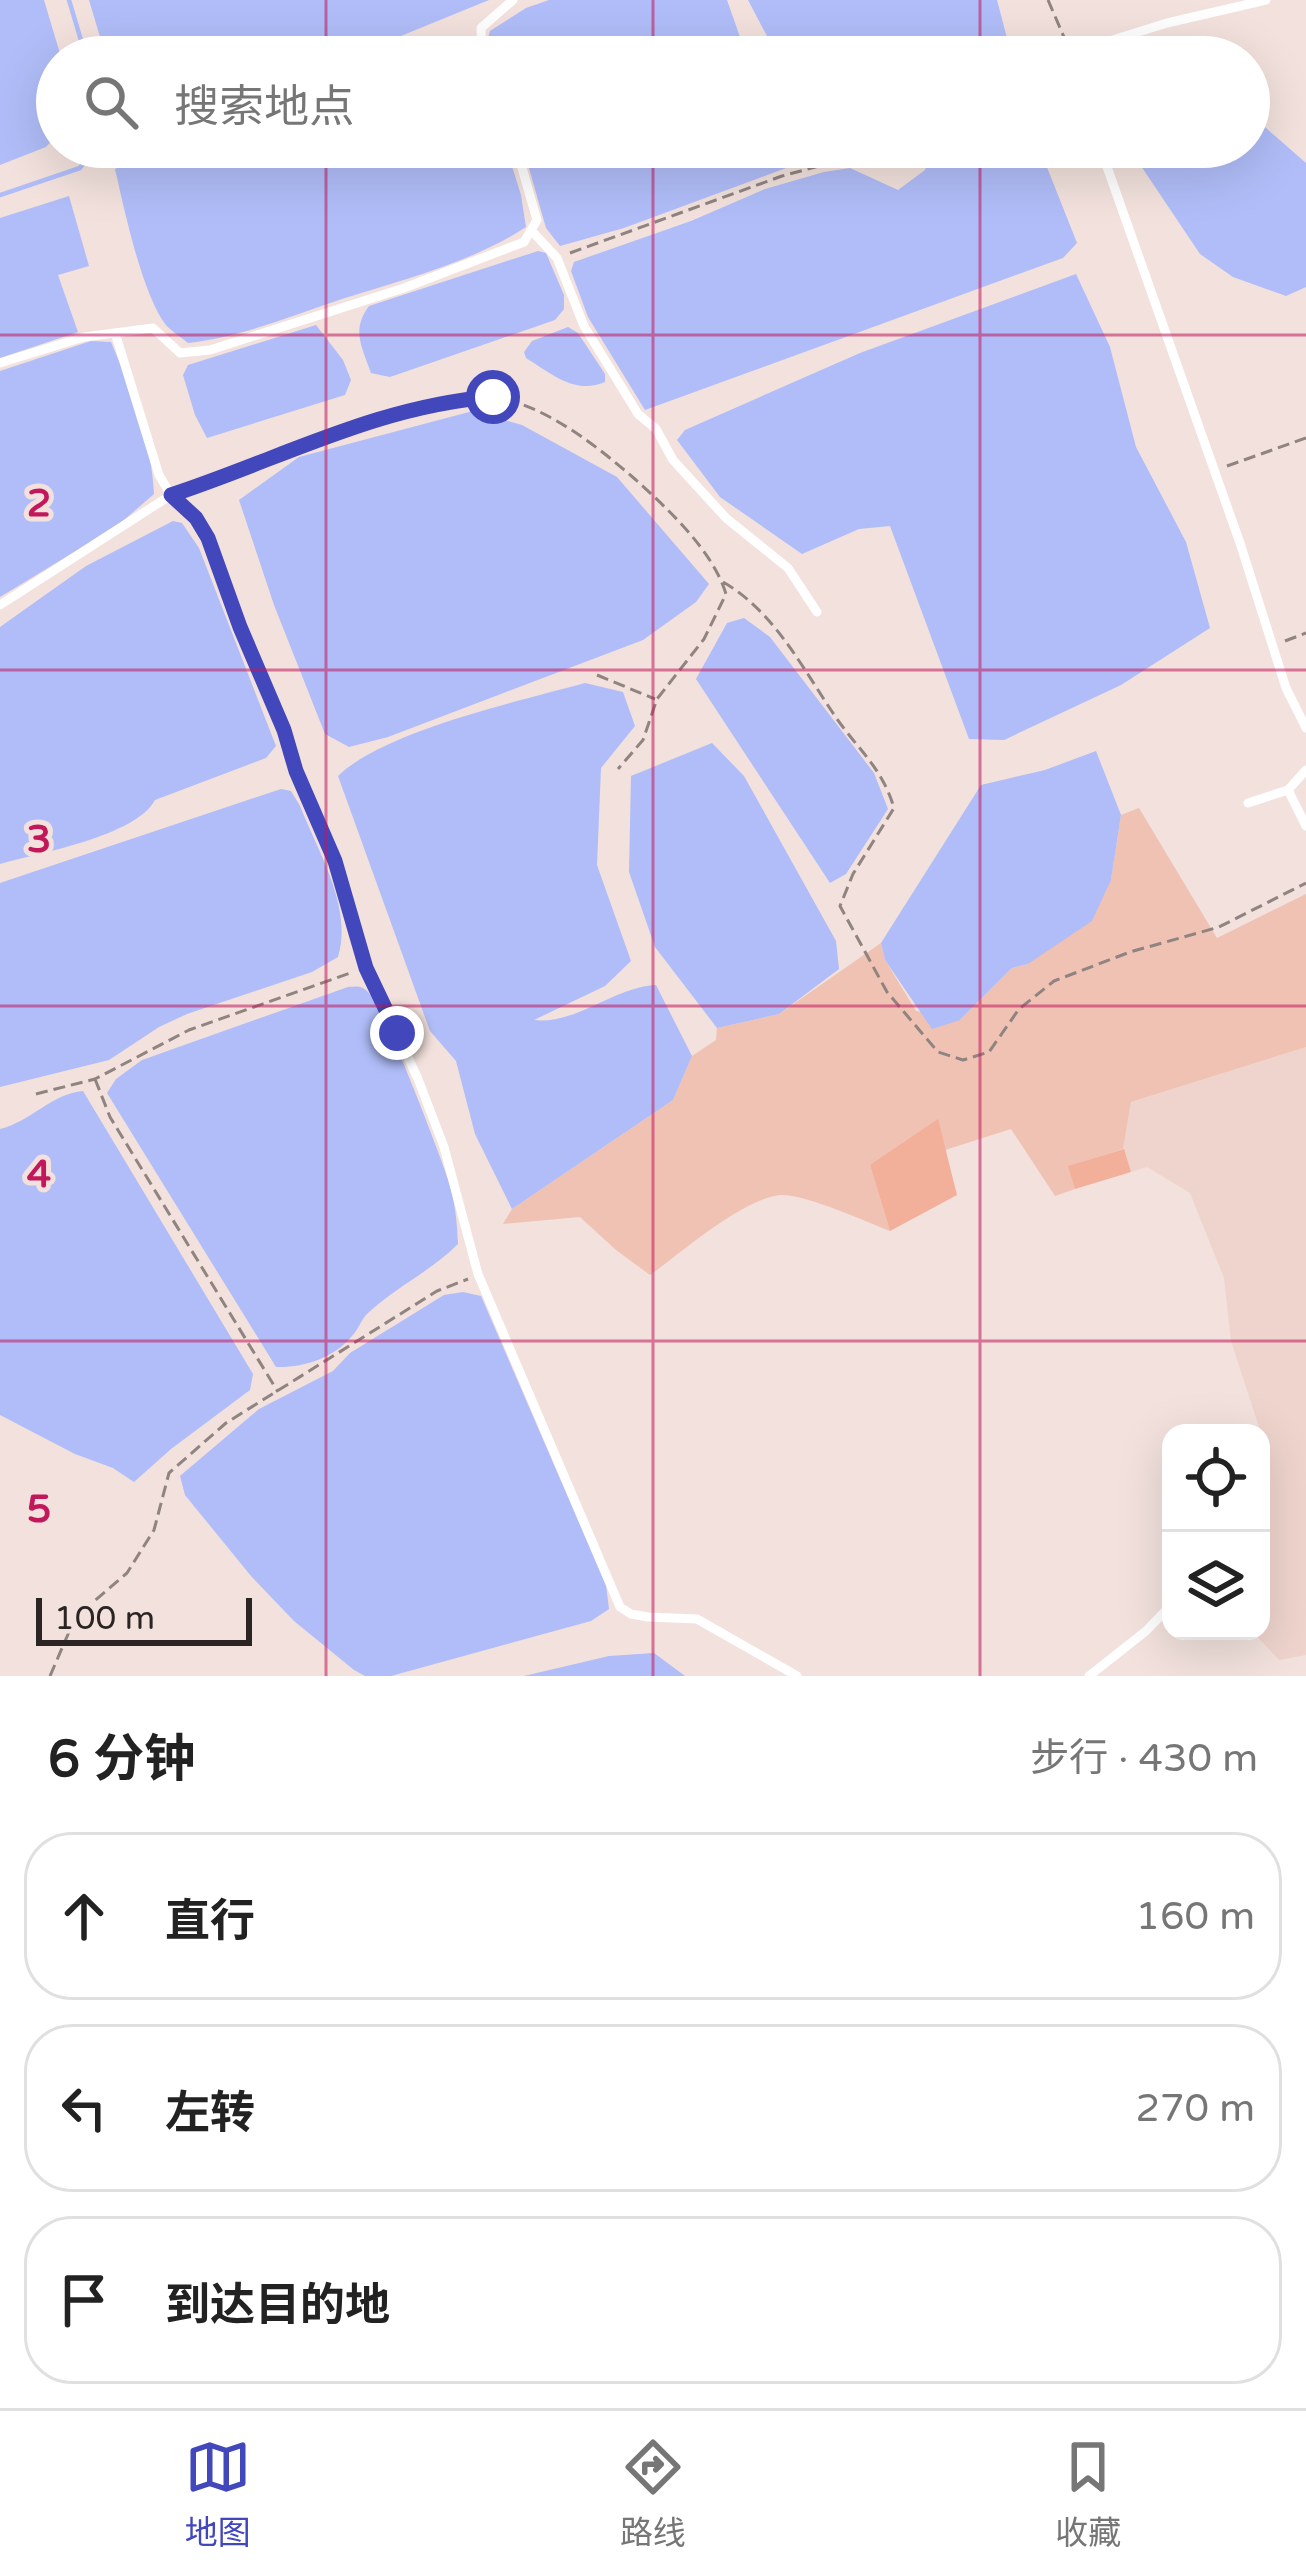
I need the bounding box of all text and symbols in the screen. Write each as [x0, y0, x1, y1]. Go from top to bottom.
search box [36, 36, 1270, 168]
icon: search [78, 69, 144, 135]
text: 搜索地点 [174, 81, 354, 135]
route start [466, 370, 520, 424]
text: 2 [27, 480, 51, 527]
text: 3 [27, 816, 51, 863]
route end [370, 1006, 424, 1060]
text: 4 [27, 1151, 51, 1198]
map controls [1162, 1424, 1270, 1640]
button: locate [1162, 1424, 1270, 1532]
text: 5 [27, 1486, 51, 1533]
button: layers [1162, 1532, 1270, 1640]
scale bar [36, 1592, 252, 1645]
text: 100 m [54, 1599, 155, 1638]
text: 6 分钟 [48, 1729, 195, 1791]
text: 步行 · 430 m [1030, 1735, 1258, 1782]
icon: ahead [51, 1883, 117, 1949]
text: 160 m [1136, 1893, 1255, 1940]
text: 直行 [165, 1895, 255, 1949]
icon: left [51, 2075, 117, 2141]
text: 270 m [1136, 2085, 1255, 2132]
text: 左转 [165, 2087, 255, 2141]
icon: arrive [51, 2267, 117, 2333]
text: 到达目的地 [165, 2279, 390, 2333]
tab: 地图 [185, 2434, 251, 2554]
tab: 路线 [620, 2434, 686, 2554]
tab: 收藏 [1055, 2434, 1121, 2554]

